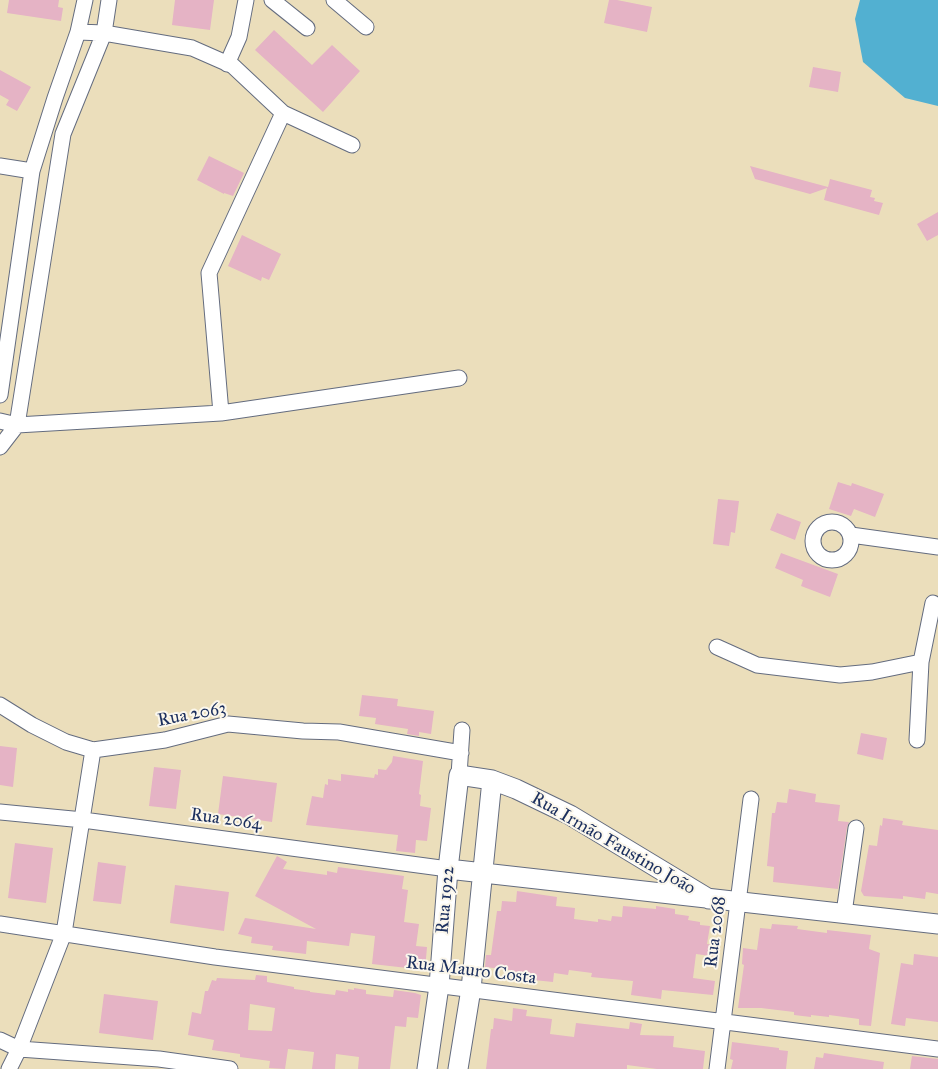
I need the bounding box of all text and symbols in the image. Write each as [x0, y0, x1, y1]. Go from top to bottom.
street label: Rua 2063 [156, 698, 228, 732]
street label: Rua Irmão Faustino João [527, 788, 699, 900]
street label: Rua 2064 [189, 804, 263, 836]
street label: Rua 1922 [432, 865, 460, 935]
street label: Rua 2068 [701, 895, 731, 969]
street label: Rua Mauro Costa [405, 952, 537, 990]

